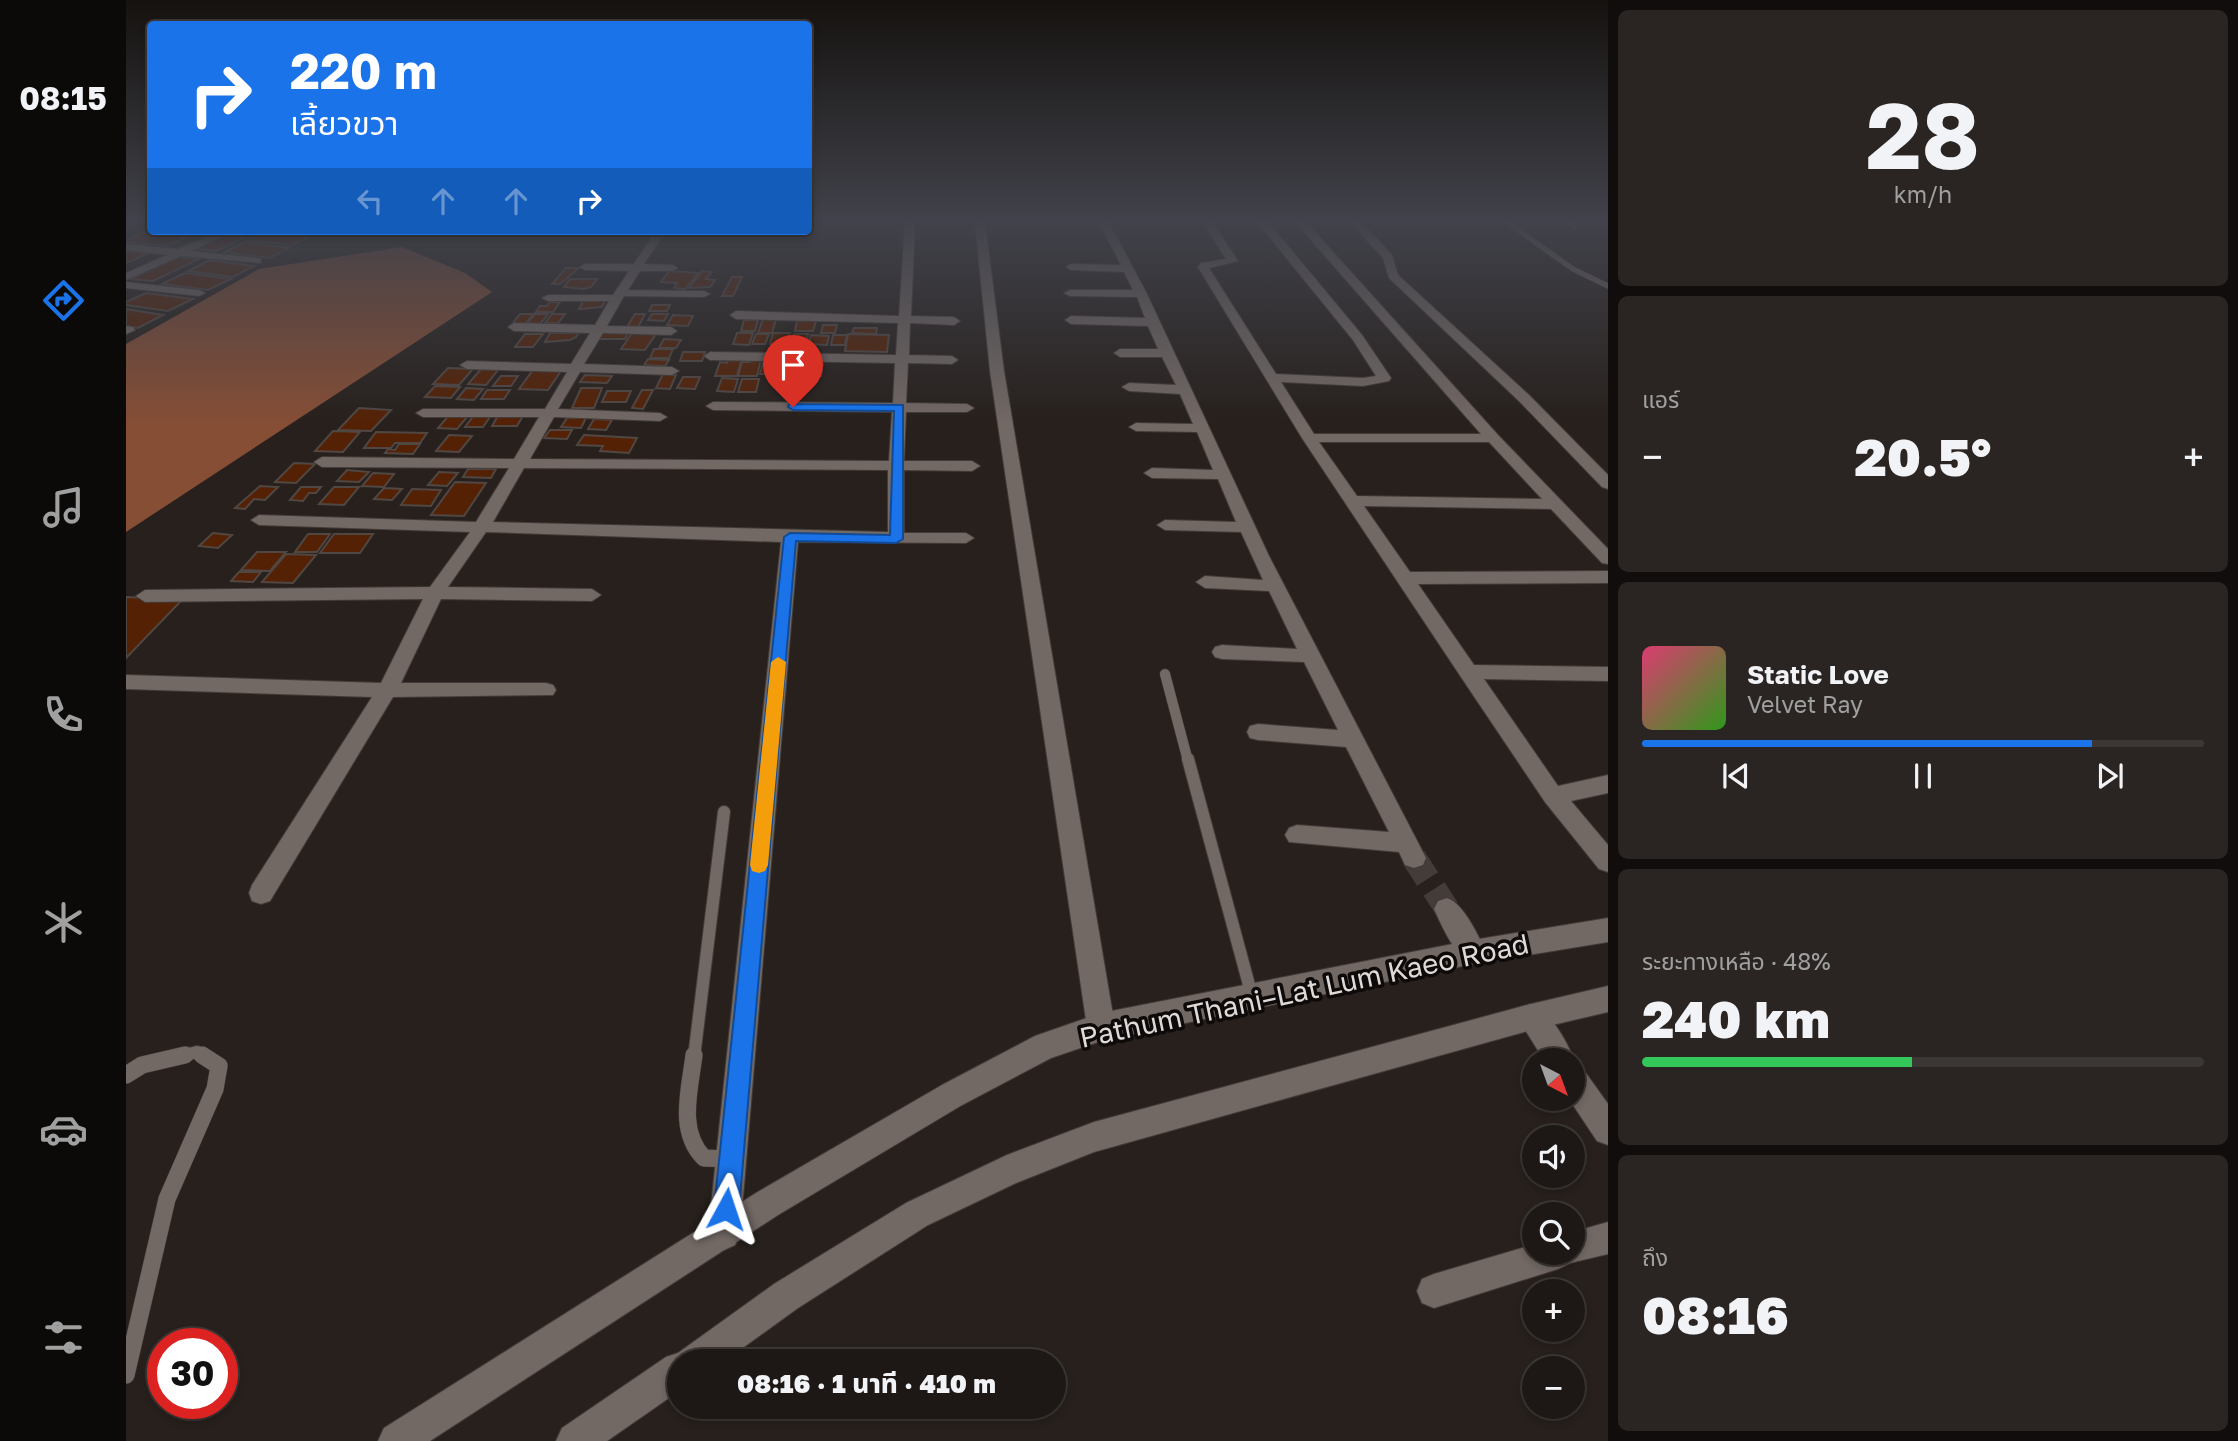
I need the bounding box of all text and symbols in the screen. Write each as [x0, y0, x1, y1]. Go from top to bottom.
text: 220 m [290, 41, 437, 100]
icon: right [175, 49, 266, 140]
text: 08:15 [19, 79, 107, 117]
text: 28 [1866, 80, 1980, 189]
text: เลี้ยวขวา [290, 104, 398, 142]
text: km/h [1894, 180, 1952, 208]
icon: left [351, 182, 389, 220]
icon: ahead [424, 182, 462, 220]
icon: ahead [497, 182, 535, 220]
icon: right [570, 182, 608, 220]
icon: directions [39, 276, 88, 325]
pin [763, 335, 823, 407]
icon: arrive [774, 346, 812, 384]
text: แอร์ [1642, 385, 1679, 413]
text: 20.5° [1855, 425, 1991, 487]
text: − [1642, 434, 1663, 479]
text: + [2183, 434, 2204, 479]
icon: music [39, 483, 88, 532]
text: Static Love [1747, 659, 1889, 690]
icon: phone [39, 690, 88, 739]
text: Velvet Ray [1747, 690, 1863, 718]
icon: previous [1717, 757, 1755, 795]
icon: pause [1904, 757, 1942, 795]
icon: next [2091, 757, 2129, 795]
icon: climate [39, 898, 88, 947]
street label: Pathum Thani–Lat Lum Kaeo Road [1076, 926, 1532, 1054]
text: ระยะทางเหลือ · 48% [1642, 947, 1831, 975]
text: 240 km [1642, 987, 1830, 1049]
north arrow [1522, 1048, 1586, 1111]
map controls [1522, 1048, 1585, 1419]
icon: car [39, 1105, 88, 1154]
button: sound [1522, 1125, 1585, 1188]
position arrow [689, 1172, 763, 1246]
button: search [1522, 1202, 1585, 1265]
text: ถึง [1642, 1243, 1668, 1271]
button: + [1522, 1279, 1585, 1342]
text: 08:16 [1642, 1283, 1789, 1345]
icon: filters [39, 1313, 88, 1362]
speed limit sign: 30 [147, 1328, 238, 1419]
button: − [1522, 1356, 1585, 1419]
text: 08:16 · 1 นาที · 410 m [737, 1368, 996, 1399]

